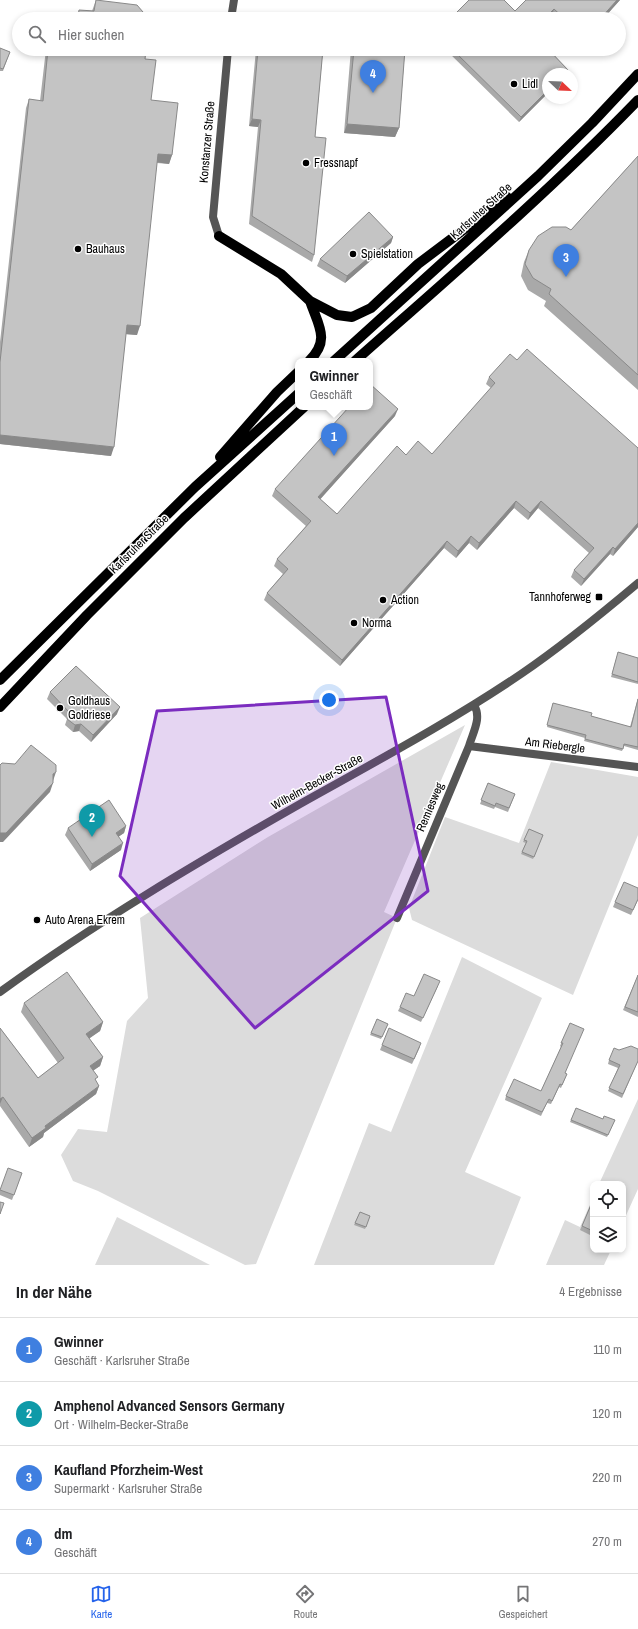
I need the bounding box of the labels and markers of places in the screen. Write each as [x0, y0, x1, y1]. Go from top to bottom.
pin: 4 [360, 60, 386, 93]
place label: Lidl [522, 76, 538, 92]
marker: Lidl [509, 79, 519, 89]
place label: Fressnapf [314, 155, 358, 171]
marker: Fressnapf [301, 158, 311, 168]
place label: Bauhaus [86, 241, 125, 257]
marker: Bauhaus [73, 244, 83, 254]
pin: 3 [553, 244, 579, 277]
place label: Spielstation [361, 246, 413, 262]
marker: Spielstation [348, 249, 358, 259]
pin: 1 [321, 423, 347, 456]
place label: Tannhoferweg [529, 589, 592, 605]
place label: Action [390, 592, 419, 608]
marker: Tannhoferweg [594, 592, 604, 602]
marker: Action [378, 595, 388, 605]
place label: Norma [362, 615, 392, 631]
marker: Norma [349, 618, 359, 628]
place label: Goldhaus Goldriese [68, 693, 111, 723]
marker: Goldhaus Goldriese [55, 703, 65, 713]
pin: 2 [79, 804, 105, 837]
place label: Auto Arena Ekrem [44, 912, 125, 928]
marker: Auto Arena Ekrem [32, 915, 42, 925]

